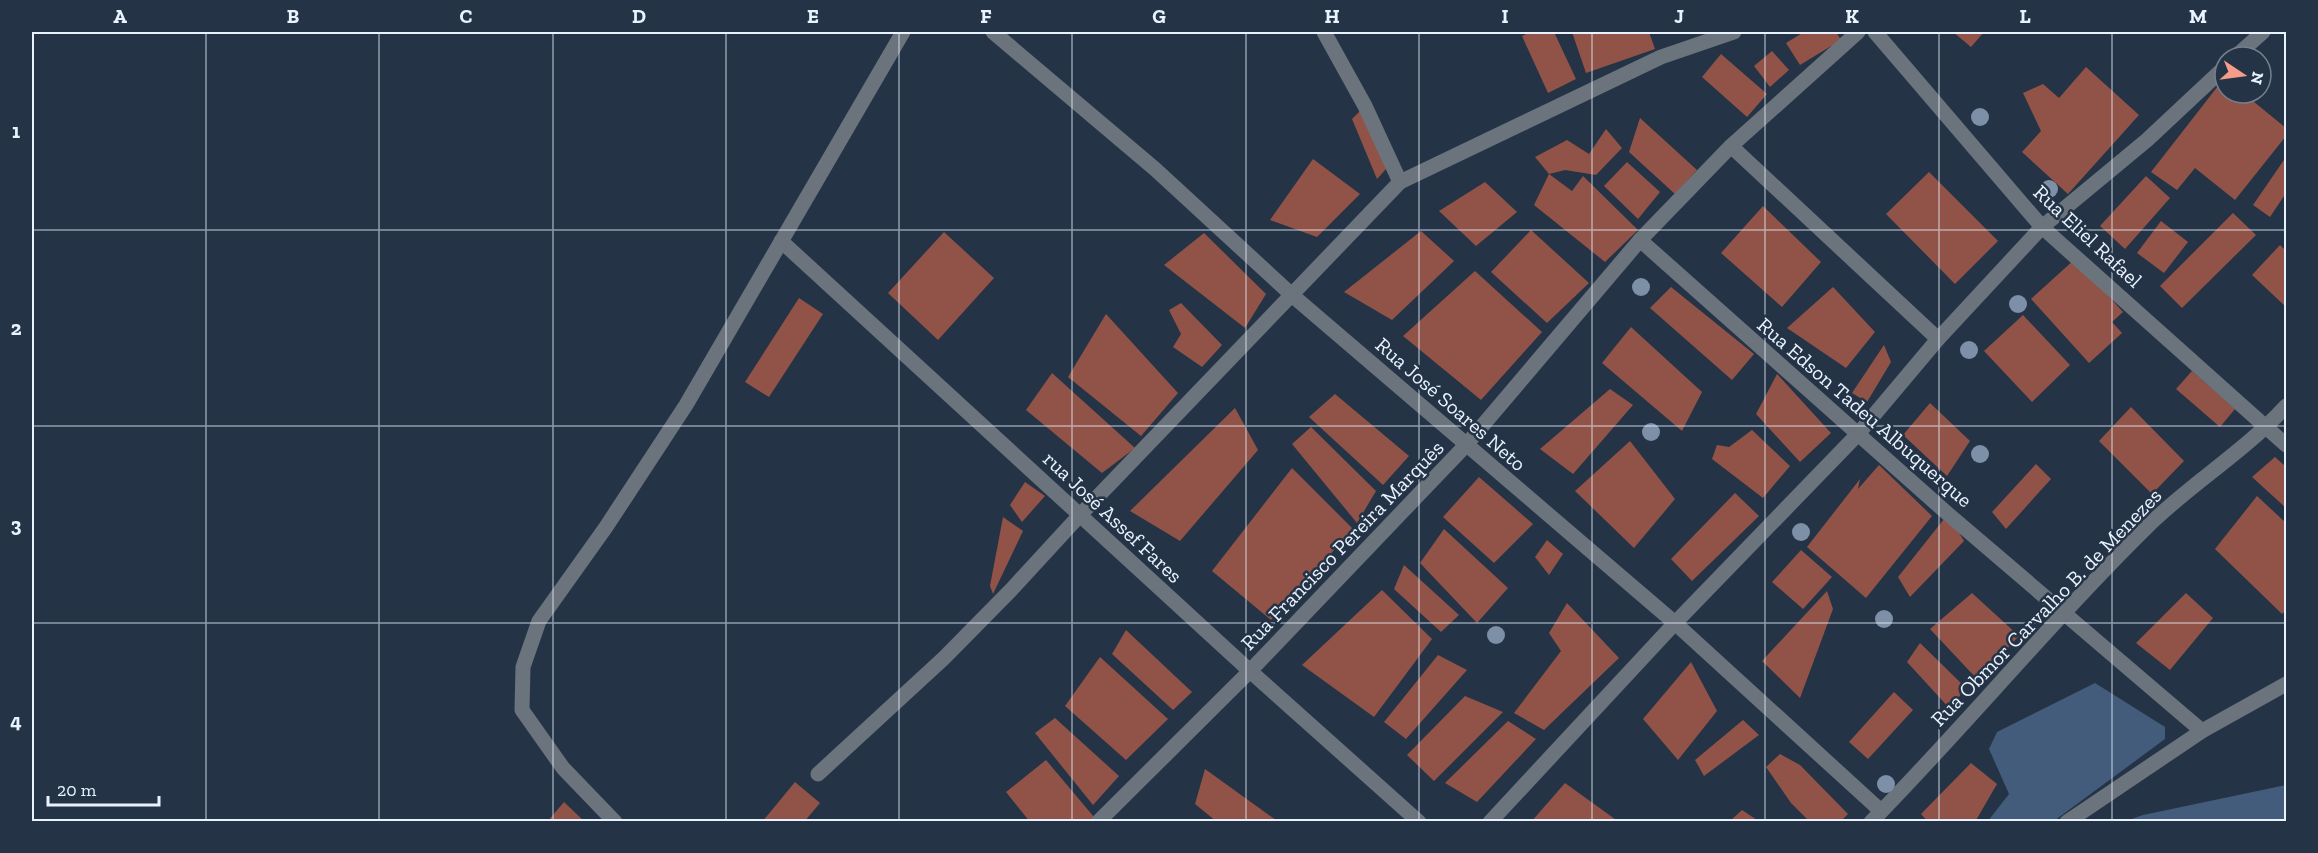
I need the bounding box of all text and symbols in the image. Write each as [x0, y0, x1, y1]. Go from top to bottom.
text: A [113, 4, 127, 28]
text: B [287, 4, 299, 28]
text: C [460, 4, 473, 28]
text: D [632, 4, 646, 28]
text: E [807, 4, 819, 28]
text: F [980, 4, 992, 28]
text: G [1152, 4, 1166, 28]
text: H [1324, 4, 1340, 28]
text: I [1501, 4, 1509, 28]
text: J [1674, 4, 1684, 28]
text: K [1845, 4, 1859, 28]
text: L [2019, 4, 2031, 28]
text: M [2189, 4, 2207, 28]
north arrow [2213, 45, 2273, 105]
text: N [2247, 70, 2268, 86]
text: 1 [12, 119, 20, 143]
street label: Rua Eliel Rafael [2029, 179, 2148, 293]
street label: Rua Edson Tadeu Albuquerque [1752, 312, 1978, 512]
text: 2 [11, 316, 22, 340]
street label: Rua José Soares Neto [1371, 332, 1531, 476]
street label: Rua Francisco Pereira Marquês [1235, 435, 1449, 655]
street label: rua José Assef Fares [1038, 446, 1188, 588]
street label: Rua Obmor Carvalho B. de Menezes [1925, 483, 2167, 731]
text: 3 [11, 513, 22, 537]
text: 4 [10, 709, 22, 733]
scale bar [48, 769, 159, 807]
text: 20 m [57, 779, 97, 801]

